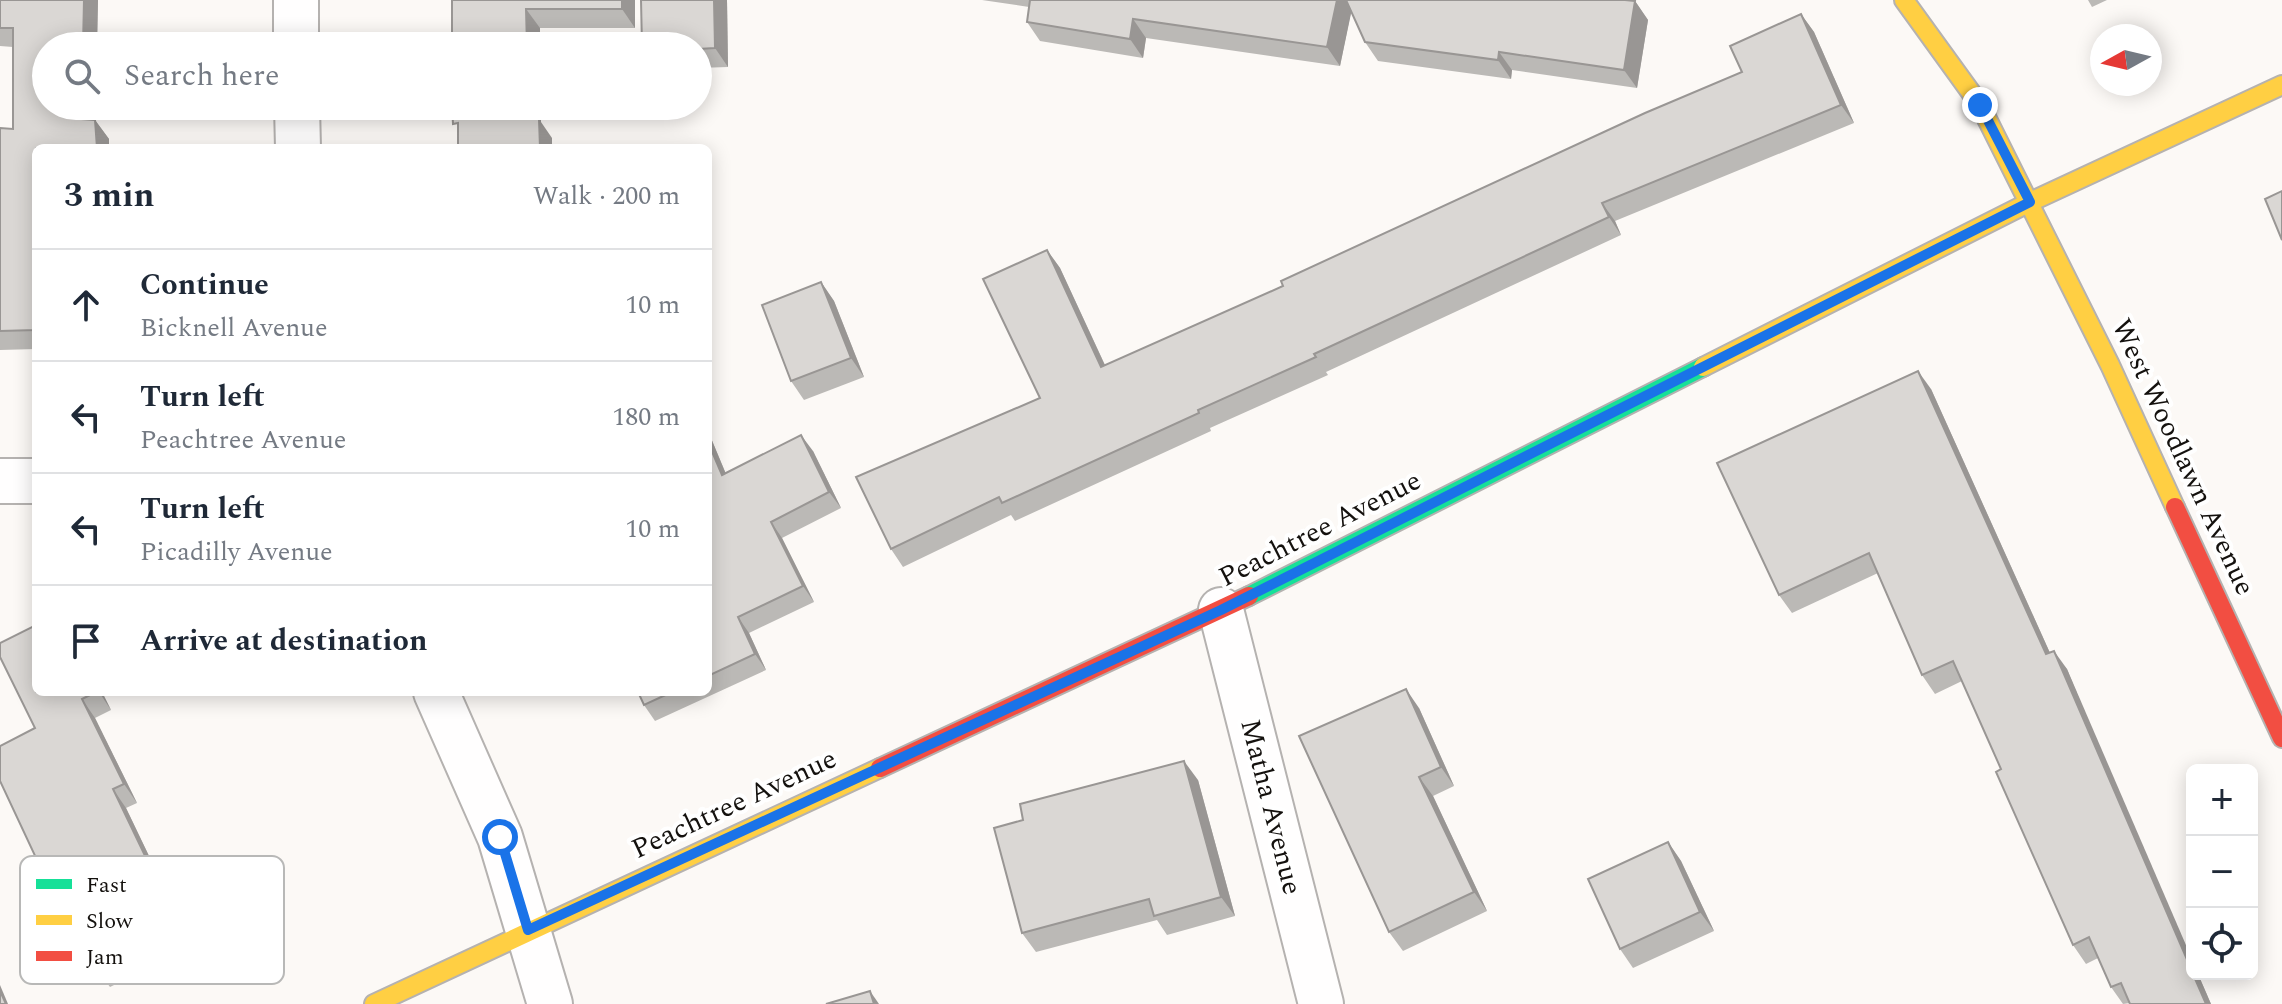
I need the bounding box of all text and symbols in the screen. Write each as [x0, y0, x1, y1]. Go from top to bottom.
north arrow [2090, 24, 2162, 96]
search box [32, 32, 712, 120]
text: Search here [124, 53, 280, 99]
icon: search [60, 54, 104, 98]
route end [1962, 87, 1998, 123]
text: 3 min [64, 170, 154, 222]
text: Walk · 200 m [533, 176, 680, 216]
text: Continue [140, 262, 269, 308]
icon: ahead [64, 283, 108, 327]
text: 10 m [625, 285, 680, 325]
text: Bicknell Avenue [140, 308, 328, 348]
street label: West Woodlawn Avenue [2100, 312, 2266, 602]
text: Turn left [140, 374, 265, 420]
icon: left [64, 395, 108, 439]
text: 180 m [612, 397, 680, 437]
text: Peachtree Avenue [140, 420, 346, 460]
street label: Peachtree Avenue [1211, 459, 1429, 599]
text: Turn left [140, 486, 265, 532]
icon: left [64, 507, 108, 551]
text: 10 m [625, 509, 680, 549]
text: Picadilly Avenue [140, 532, 333, 572]
text: Arrive at destination [140, 618, 427, 664]
icon: arrive [64, 619, 108, 663]
street label: Matha Avenue [1228, 715, 1314, 899]
street label: Peachtree Avenue [624, 738, 844, 870]
map controls [2186, 764, 2258, 980]
button: + [2186, 764, 2258, 836]
route start [482, 819, 518, 855]
button: − [2186, 836, 2258, 908]
legend [20, 856, 284, 984]
text: Fast [86, 869, 127, 902]
text: Slow [86, 905, 134, 938]
button: locate [2186, 908, 2258, 980]
text: Jam [86, 941, 124, 974]

